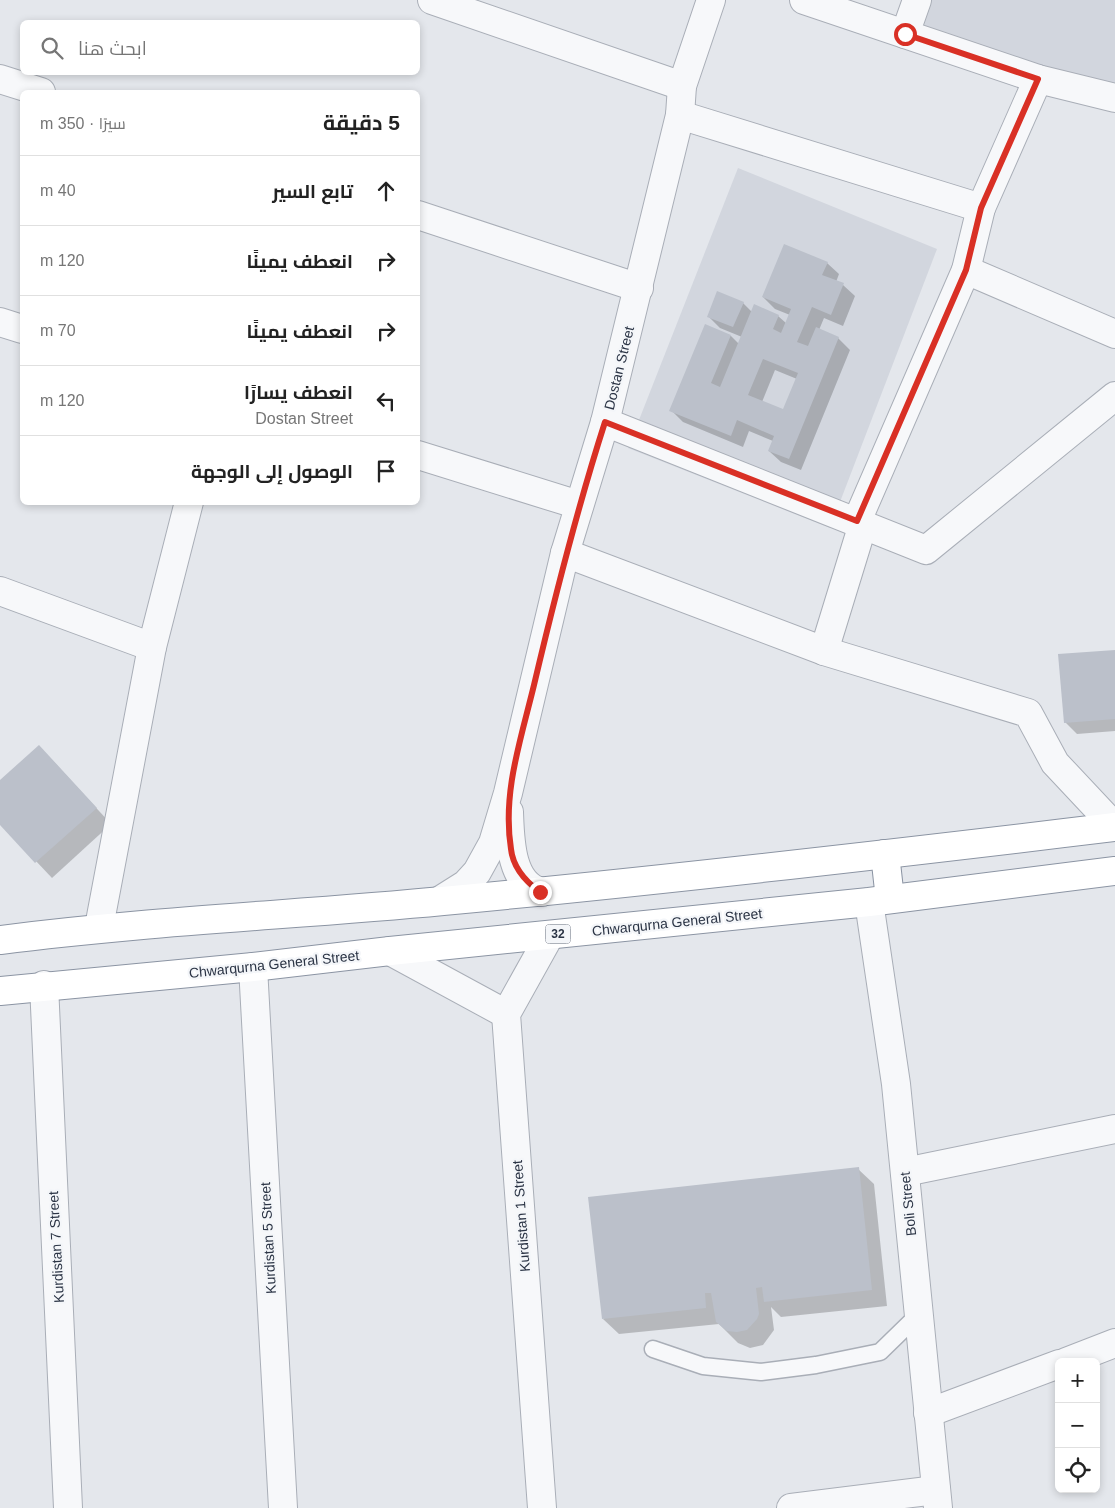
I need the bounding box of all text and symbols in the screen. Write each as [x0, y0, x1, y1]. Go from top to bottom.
search box [20, 20, 420, 75]
route start [894, 23, 917, 46]
icon: search [38, 34, 66, 62]
text: ابحث هنا [78, 38, 147, 59]
text: 5 دقيقة [323, 111, 400, 134]
text: سيرًا · 350 m [40, 115, 126, 132]
icon: ahead [372, 177, 400, 205]
text: تابع السير [272, 181, 353, 202]
text: 40 m [40, 182, 76, 199]
icon: right [372, 247, 400, 275]
text: انعطف يمينًا [246, 251, 353, 272]
text: 120 m [40, 252, 84, 269]
icon: right [372, 317, 400, 345]
text: انعطف يمينًا [246, 321, 353, 342]
text: 70 m [40, 322, 76, 339]
street label: Dostan Street [601, 324, 637, 411]
text: انعطف يسارًا [244, 382, 353, 403]
icon: left [372, 387, 400, 415]
text: 120 m [40, 392, 84, 409]
text: Dostan Street [255, 410, 353, 427]
icon: arrive [372, 457, 400, 485]
text: الوصول إلى الوجهة [191, 461, 353, 482]
route end [529, 881, 552, 904]
street label: Chwarqurna General Street [591, 905, 763, 939]
road number: 32 [546, 924, 570, 944]
street label: Chwarqurna General Street [188, 947, 360, 981]
street label: Kurdistan 1 Street [509, 1159, 533, 1272]
street label: Boli Street [897, 1171, 919, 1237]
street label: Kurdistan 5 Street [257, 1182, 279, 1294]
street label: Kurdistan 7 Street [45, 1191, 67, 1303]
map controls [1055, 1358, 1100, 1493]
button: + [1055, 1358, 1100, 1403]
button: − [1055, 1403, 1100, 1448]
button: locate [1055, 1448, 1100, 1493]

